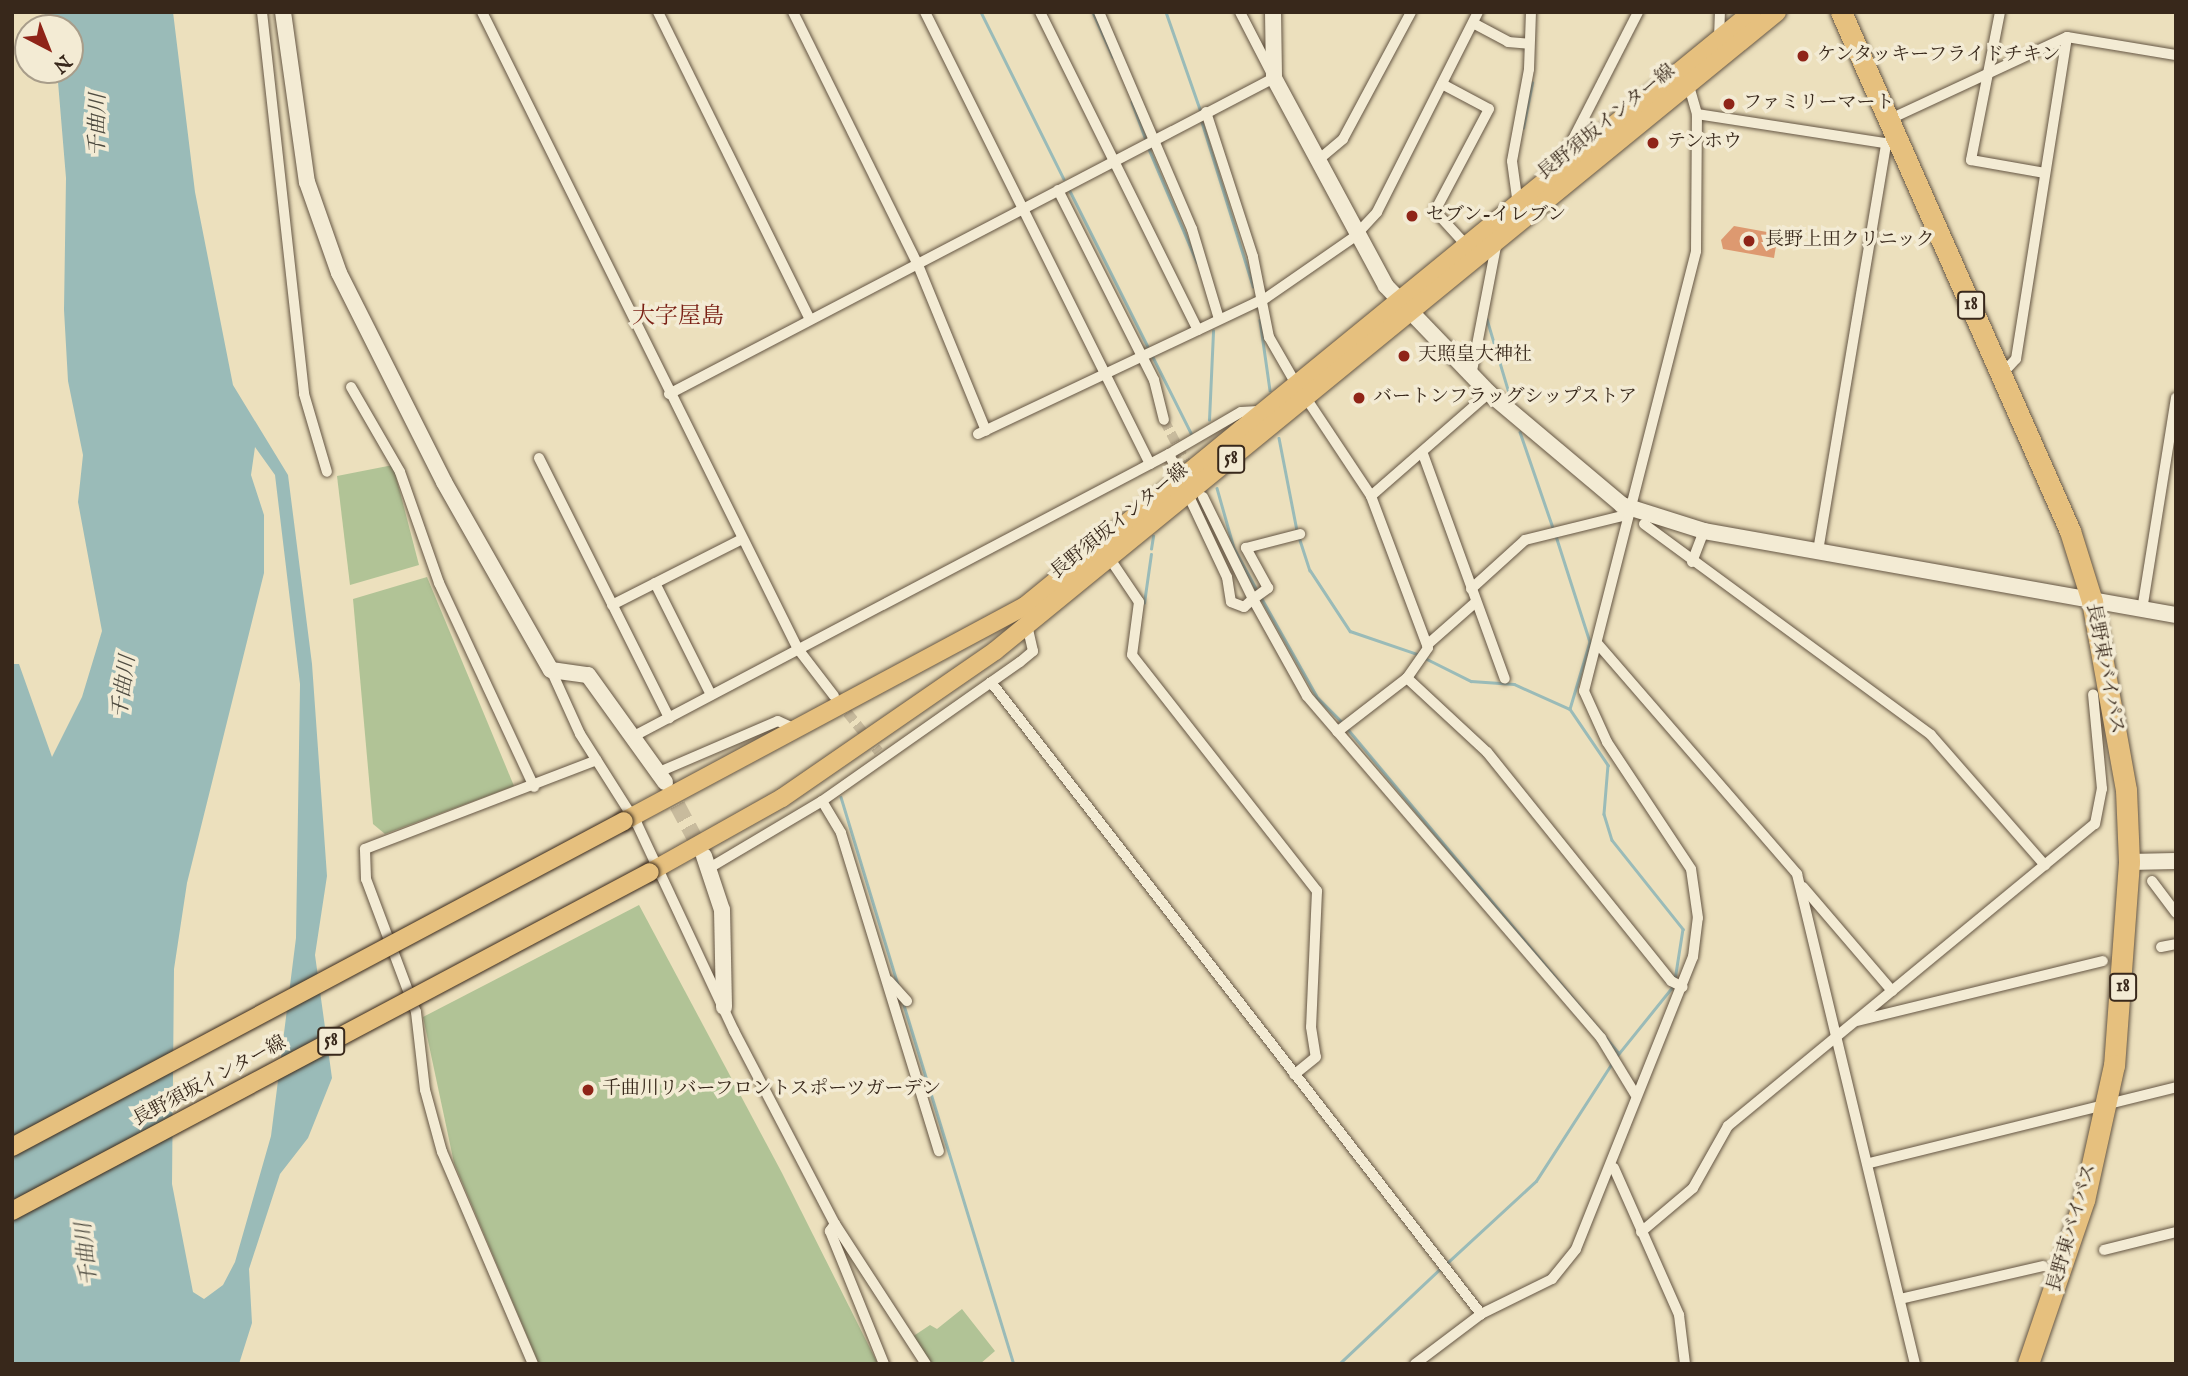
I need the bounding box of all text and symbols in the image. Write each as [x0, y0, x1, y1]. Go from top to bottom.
north arrow [14, 14, 84, 84]
place label: ケンタッキーフライドチキン [1817, 45, 2064, 67]
marker: ケンタッキーフライドチキン [1795, 48, 1811, 64]
text: N [48, 49, 76, 78]
street label: 長野須坂インター線 [1533, 60, 1681, 186]
water label: 千曲川 [86, 93, 112, 157]
place label: ファミリーマート [1743, 93, 1895, 115]
marker: ファミリーマート [1721, 96, 1737, 112]
place label: テンホウ [1667, 132, 1743, 154]
marker: テンホウ [1645, 135, 1661, 151]
place label: セブン-イレブン [1426, 205, 1568, 227]
marker: セブン-イレブン [1404, 208, 1420, 224]
place label: 長野上田クリニック [1765, 230, 1936, 252]
marker: 長野上田クリニック [1739, 231, 1759, 251]
road number: 18 [1957, 290, 1985, 320]
district label: 大字屋島 [632, 303, 724, 331]
place label: 天照皇大神社 [1418, 345, 1532, 367]
marker: 天照皇大神社 [1396, 348, 1412, 364]
place label: バートンフラッグシップストア [1373, 387, 1639, 409]
marker: バートンフラッグシップストア [1351, 390, 1367, 406]
road number: 58 [1217, 444, 1245, 474]
street label: 長野須坂インター線 [1046, 459, 1194, 585]
street label: 長野東バイパス [2080, 602, 2128, 736]
water label: 千曲川 [108, 654, 142, 720]
road number: 18 [2109, 972, 2137, 1002]
road number: 58 [317, 1026, 345, 1056]
street label: 長野須坂インター線 [129, 1032, 291, 1132]
place label: 千曲川リバーフロントスポーツガーデン [602, 1079, 944, 1101]
marker: 千曲川リバーフロントスポーツガーデン [580, 1082, 596, 1098]
street label: 長野東バイパス [2044, 1161, 2102, 1295]
water label: 千曲川 [72, 1221, 104, 1287]

